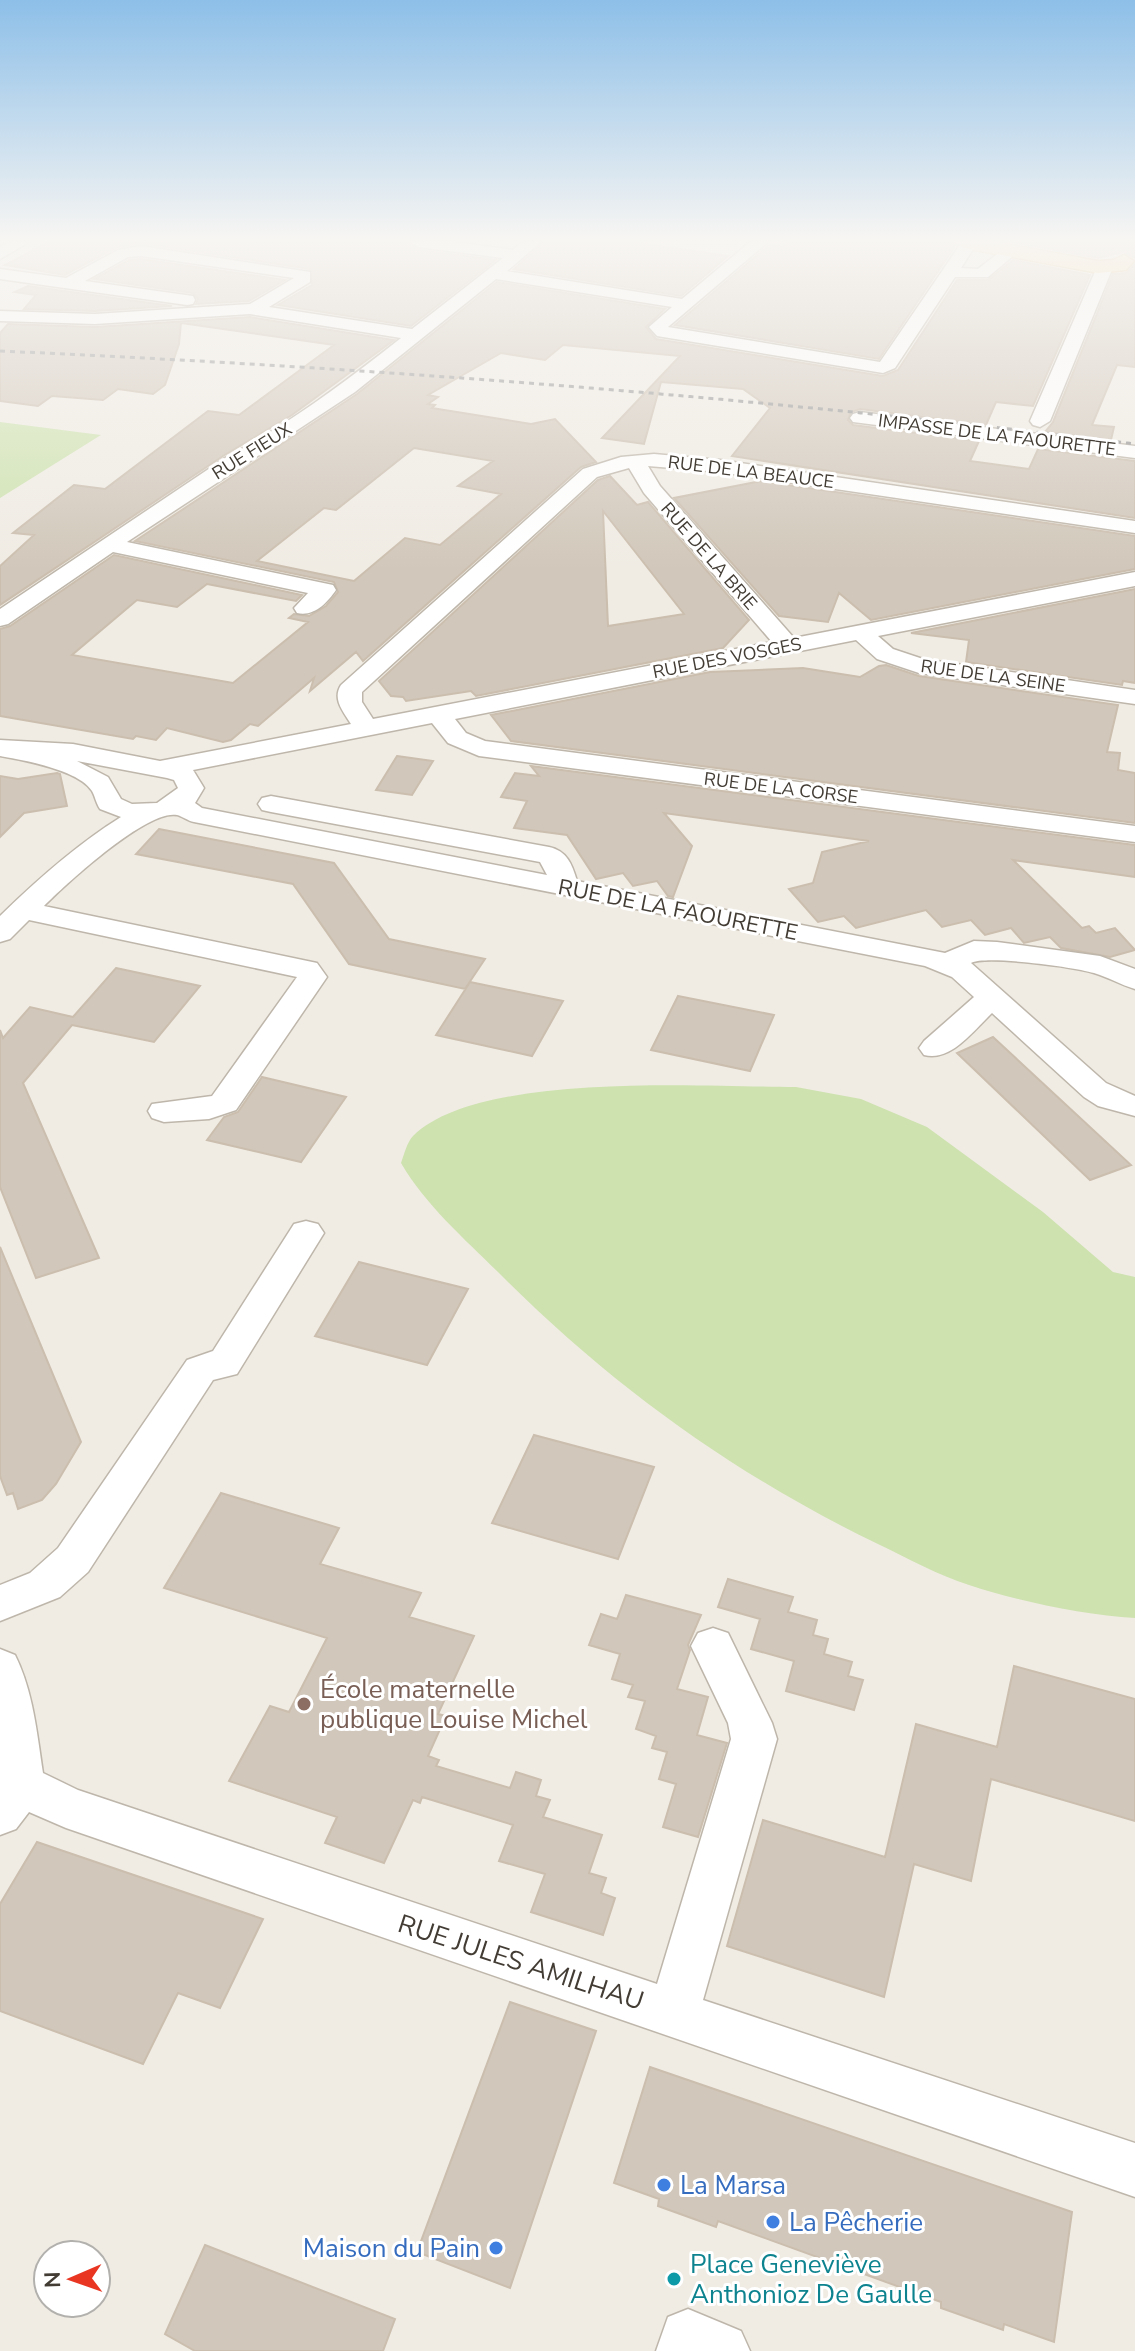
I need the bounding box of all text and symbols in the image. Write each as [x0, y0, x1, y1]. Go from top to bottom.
street label: IMPASSE DE LA FAOURETTE [877, 409, 1117, 461]
street label: RUE FIEUX [208, 417, 297, 485]
street label: RUE DE LA BEAUCE [667, 450, 835, 494]
street label: RUE DE LA BRIE [656, 497, 762, 615]
street label: RUE DES VOSGES [651, 632, 803, 684]
street label: RUE DE LA SEINE [919, 654, 1067, 698]
street label: RUE DE LA CORSE [703, 767, 859, 809]
street label: RUE DE LA FAOURETTE [555, 872, 800, 948]
place label: École maternelle publique Louise Michel [320, 1672, 588, 1737]
marker: École maternelle publique Louise Michel [295, 1695, 313, 1713]
street label: RUE JULES AMILHAU [393, 1906, 648, 2019]
place label: La Marsa [680, 2168, 786, 2203]
marker: La Marsa [655, 2176, 673, 2194]
place label: La Pêcherie [789, 2205, 923, 2240]
marker: La Pêcherie [764, 2213, 782, 2231]
place label: Maison du Pain [303, 2231, 480, 2266]
north arrow [32, 2239, 112, 2319]
marker: Maison du Pain [487, 2239, 505, 2257]
place label: Place Geneviève Anthonioz De Gaulle [690, 2247, 932, 2312]
marker: Place Geneviève Anthonioz De Gaulle [665, 2270, 683, 2288]
text: N [38, 2271, 68, 2288]

